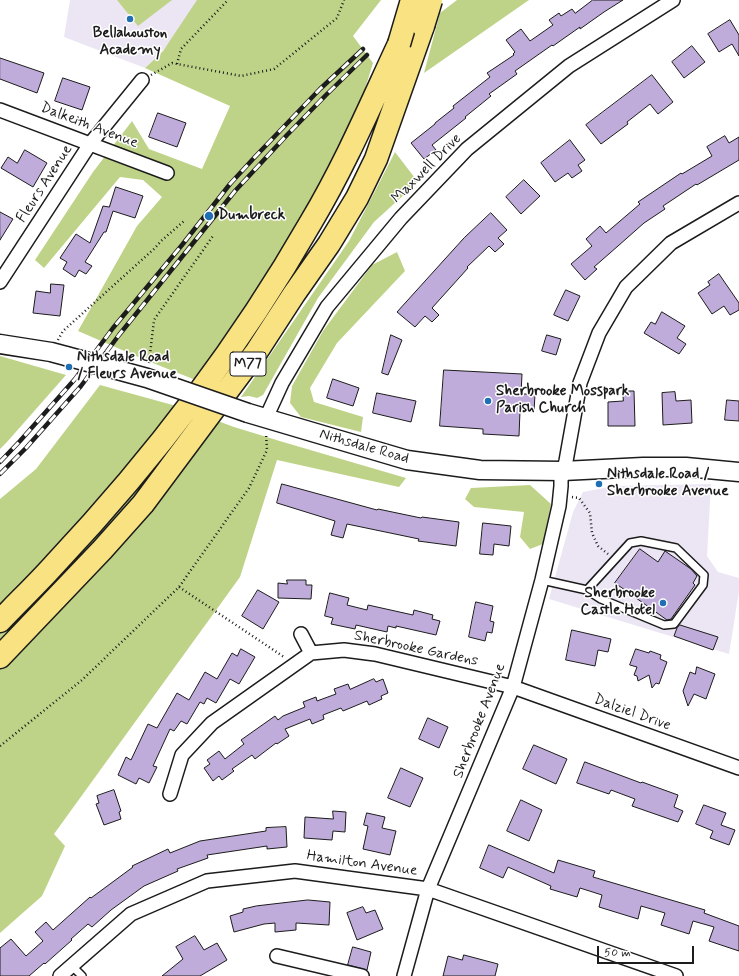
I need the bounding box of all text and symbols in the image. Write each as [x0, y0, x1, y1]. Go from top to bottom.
marker: Bellahouston Academy [125, 14, 135, 24]
place label: Bellahouston Academy [93, 25, 167, 60]
street label: Dalkeith Avenue [38, 99, 140, 153]
street label: Maxwell Drive [388, 130, 466, 208]
street label: Fleurs Avenue [13, 142, 77, 226]
place label: Dumbreck [218, 207, 285, 225]
marker: Dumbreck [203, 210, 215, 222]
place label: Nithsdale Road / Fleurs Avenue [77, 349, 177, 384]
road number: M77 [230, 352, 266, 376]
marker: Nithsdale Road / Fleurs Avenue [64, 362, 74, 372]
place label: Sherbrooke Mosspark Parish Church [496, 383, 629, 418]
marker: Sherbrooke Mosspark Parish Church [483, 396, 493, 406]
street label: Nithsdale Road [317, 426, 411, 468]
place label: Nithsdale Road / Sherbrooke Avenue [607, 466, 729, 501]
marker: Nithsdale Road / Sherbrooke Avenue [594, 479, 604, 489]
place label: Sherbrooke Castle Hotel [581, 585, 655, 620]
marker: Sherbrooke Castle Hotel [658, 598, 668, 608]
street label: Sherbrooke Gardens [352, 627, 480, 671]
street label: Sherbrooke Avenue [450, 661, 510, 781]
street label: Dalziel Drive [591, 691, 673, 735]
street label: Hamilton Avenue [305, 847, 419, 881]
scale bar [599, 938, 696, 964]
text: 50 m [604, 945, 631, 961]

